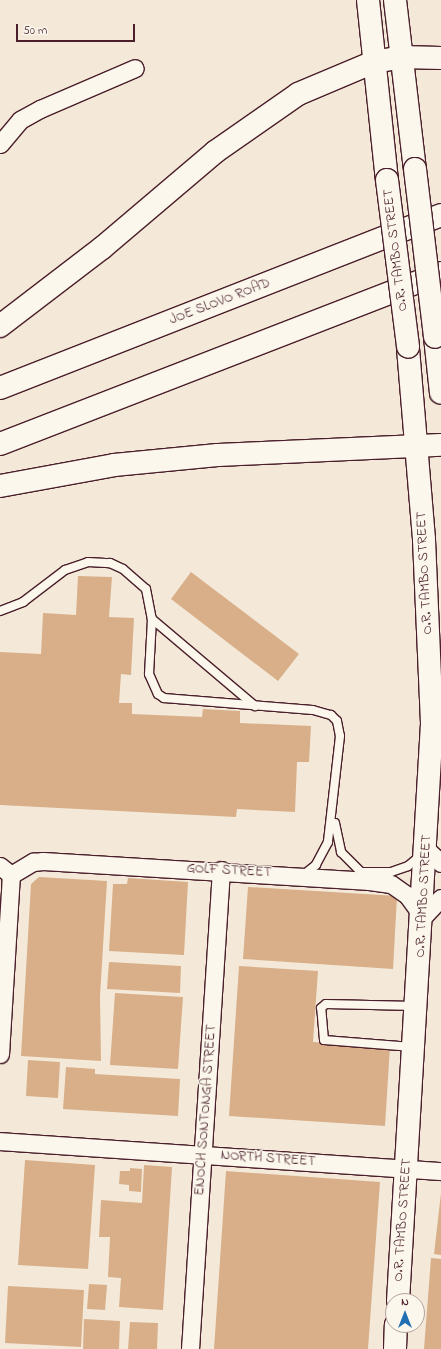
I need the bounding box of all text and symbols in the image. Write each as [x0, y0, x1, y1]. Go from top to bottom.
scale bar [18, 16, 137, 42]
text: 50 m [23, 22, 47, 40]
street label: O.R. TAMBO STREET [380, 188, 412, 312]
street label: JOE SLOVO ROAD [167, 275, 273, 329]
street label: O.R. TAMBO STREET [413, 511, 437, 635]
street label: O.R. TAMBO STREET [412, 834, 436, 958]
street label: GOLF STREET [186, 860, 272, 882]
street label: ENOCH SONTONGA STREET [192, 1024, 220, 1196]
street label: NORTH STREET [220, 1147, 316, 1171]
street label: O.R. TAMBO STREET [390, 1158, 416, 1282]
north arrow [385, 1293, 425, 1333]
text: N [401, 1294, 409, 1310]

